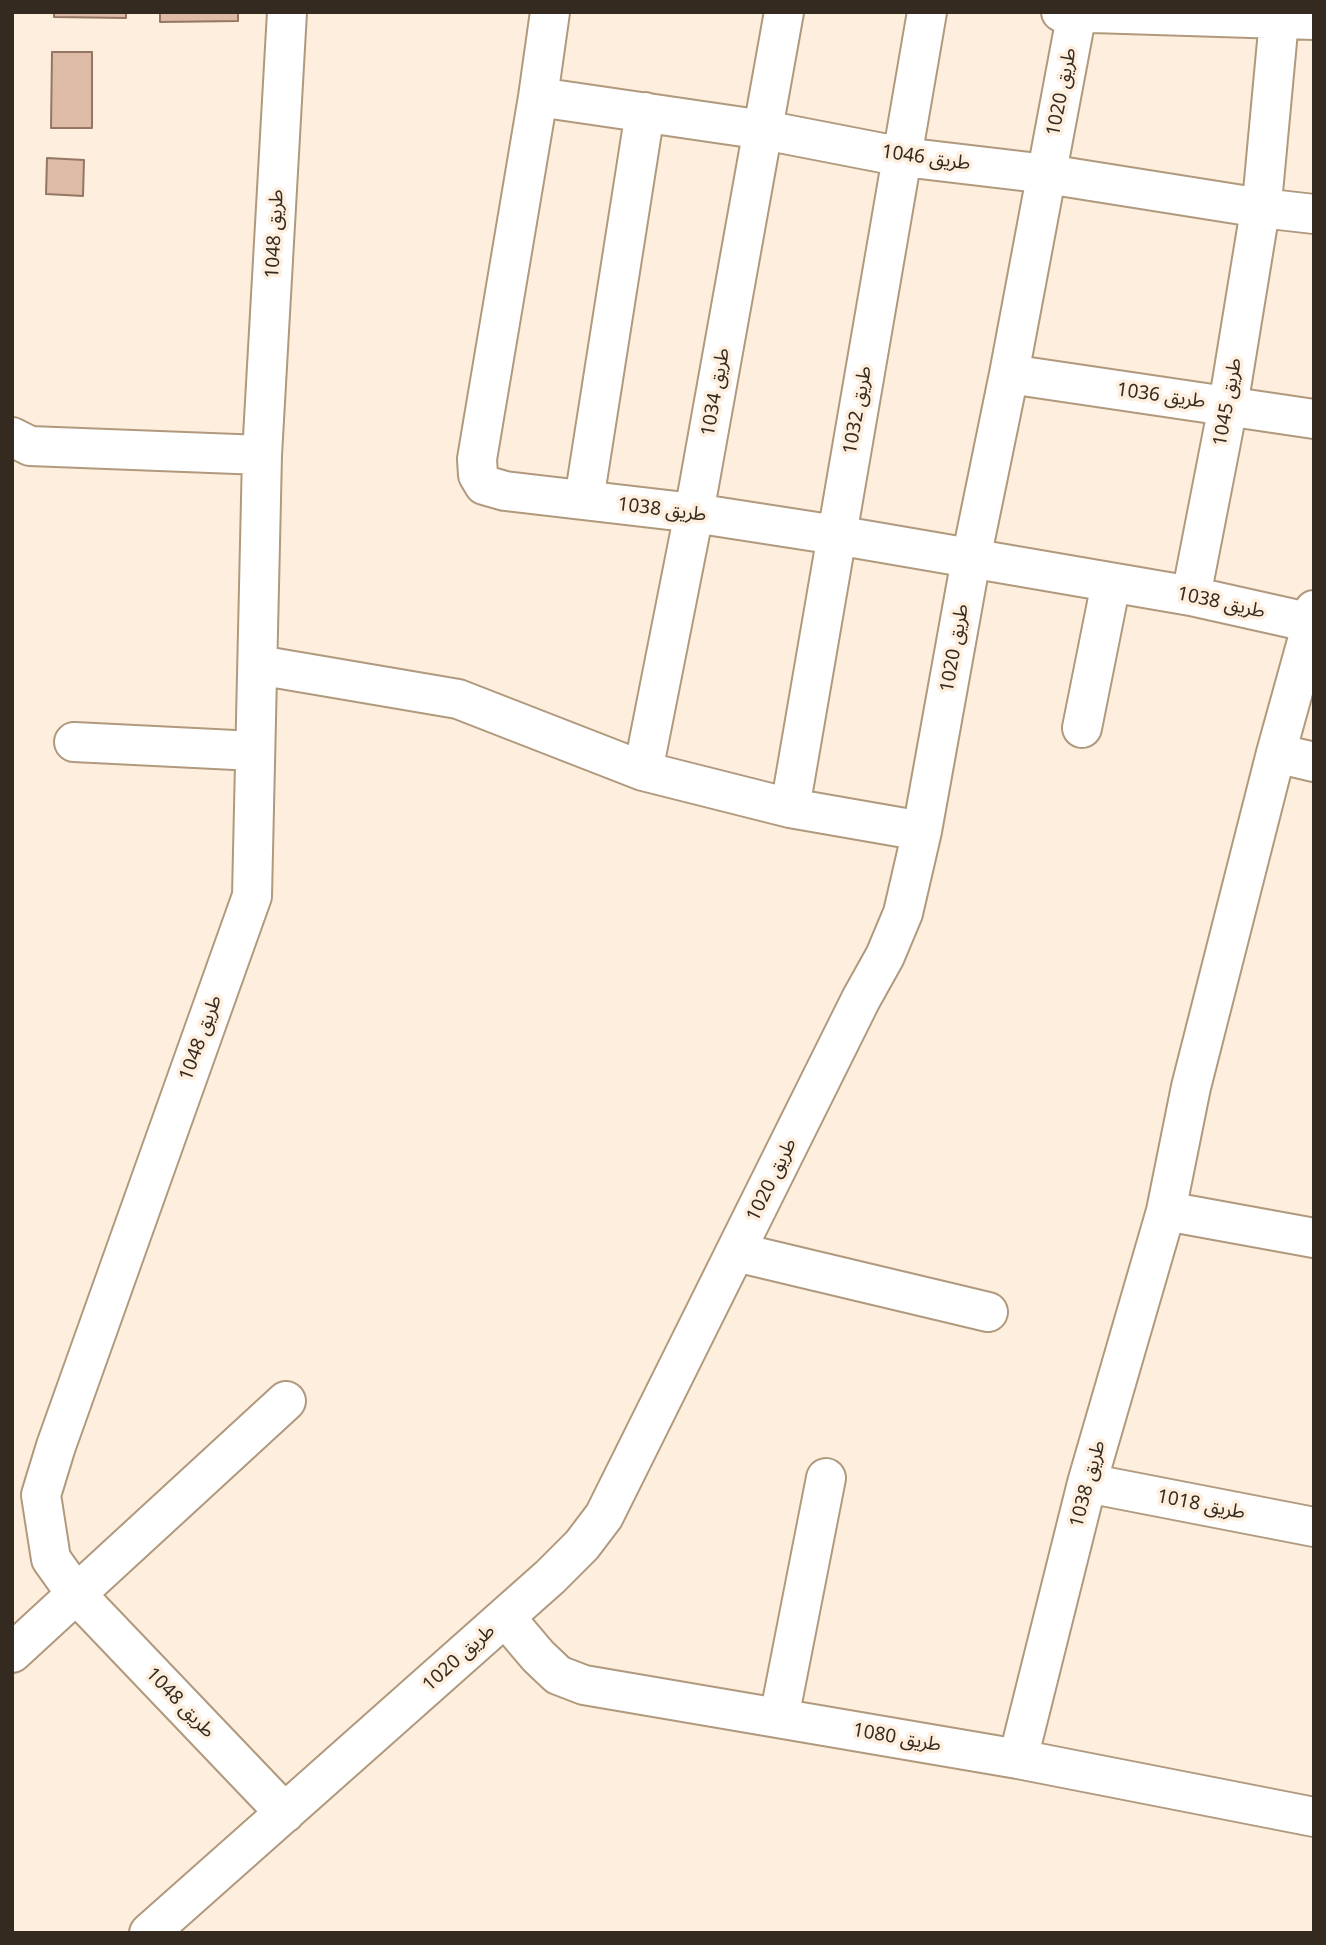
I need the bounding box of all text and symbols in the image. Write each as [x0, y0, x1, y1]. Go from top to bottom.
street label: طريق 1020 [1042, 46, 1082, 138]
street label: طريق 1046 [880, 140, 972, 176]
street label: طريق 1048 [261, 189, 289, 279]
street label: طريق 1034 [697, 346, 735, 438]
street label: طريق 1045 [1209, 356, 1247, 448]
street label: طريق 1032 [839, 364, 877, 456]
street label: طريق 1036 [1115, 378, 1207, 414]
street label: طريق 1038 [616, 493, 708, 527]
street label: طريق 1038 [1175, 583, 1267, 623]
street label: طريق 1020 [936, 602, 974, 694]
street label: طريق 1048 [175, 992, 227, 1084]
street label: طريق 1020 [742, 1135, 802, 1225]
street label: طريق 1038 [1065, 1438, 1111, 1530]
street label: طريق 1018 [1155, 1485, 1247, 1525]
street label: طريق 1020 [418, 1620, 500, 1696]
street label: طريق 1048 [141, 1663, 219, 1743]
street label: طريق 1080 [851, 1719, 943, 1757]

